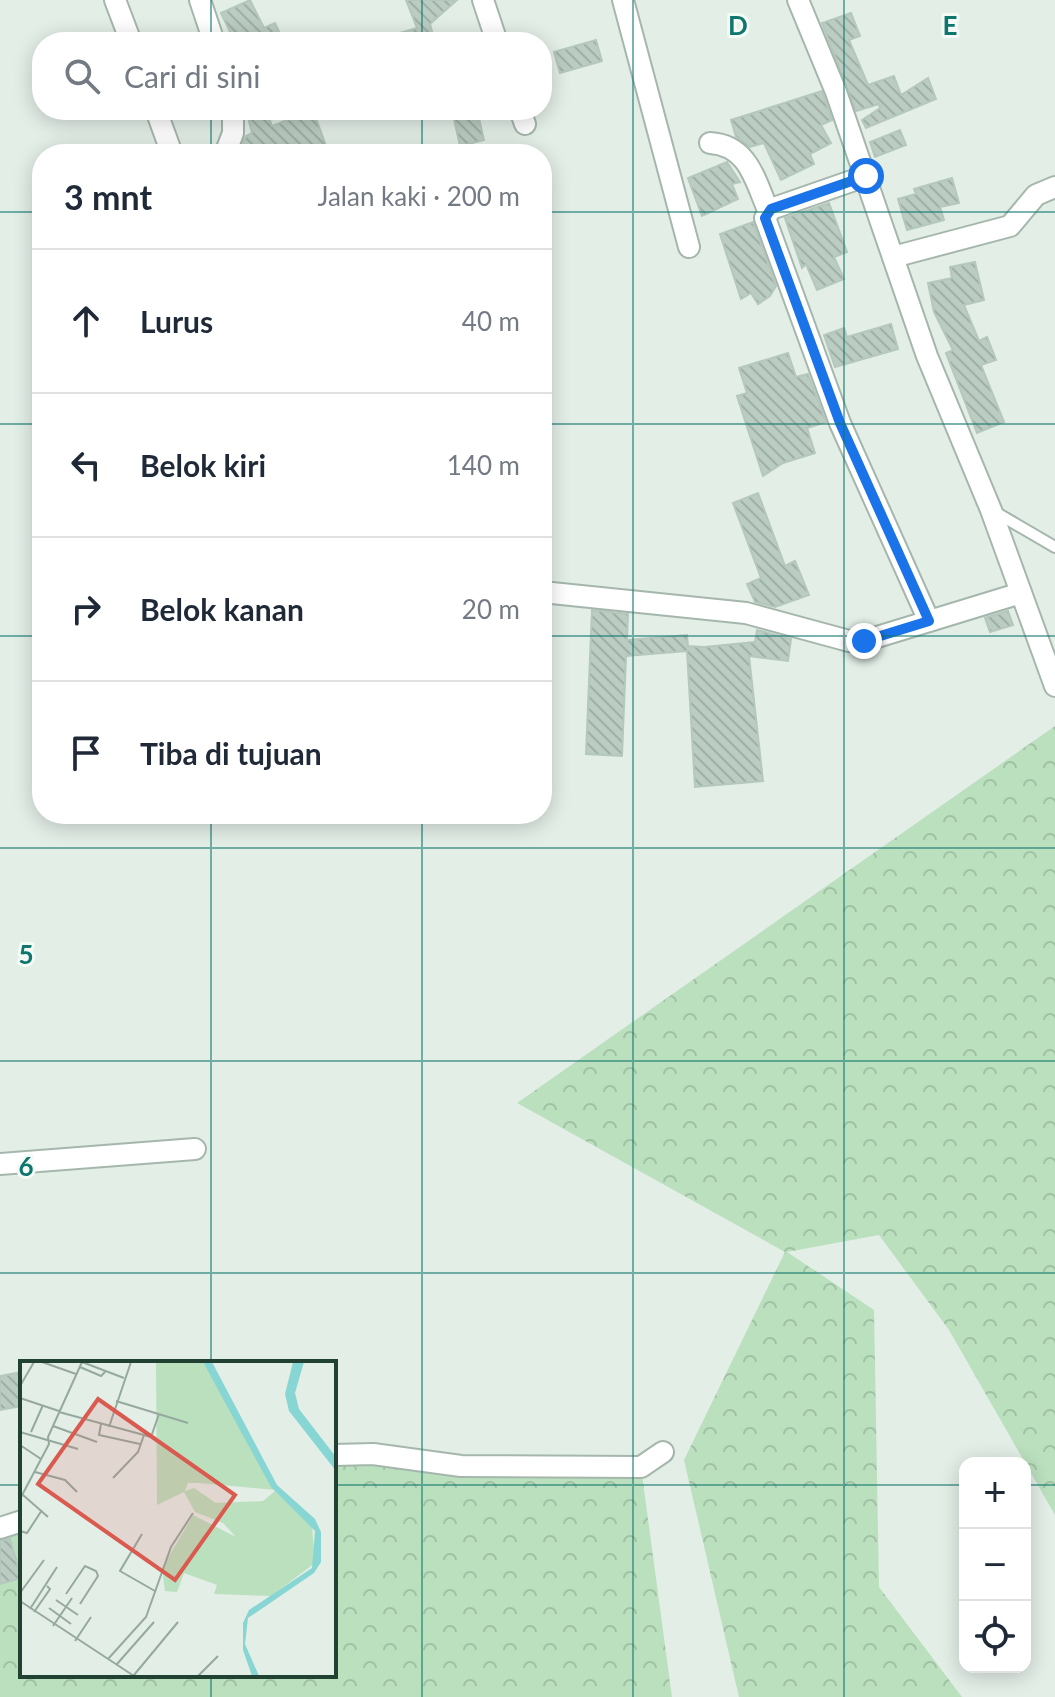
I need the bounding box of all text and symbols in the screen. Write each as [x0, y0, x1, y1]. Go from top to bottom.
text: D [728, 9, 748, 41]
text: E [943, 9, 957, 41]
search box [32, 32, 552, 120]
icon: search [60, 54, 104, 98]
text: Cari di sini [124, 58, 261, 94]
route start [848, 158, 884, 194]
text: 3 mnt [64, 176, 152, 217]
text: Jalan kaki · 200 m [317, 180, 520, 212]
icon: ahead [64, 299, 108, 343]
text: Lurus [140, 303, 213, 339]
text: 40 m [462, 305, 520, 337]
icon: left [64, 443, 108, 487]
text: Belok kiri [140, 447, 266, 483]
text: 140 m [447, 449, 520, 481]
icon: right [64, 587, 108, 631]
text: Belok kanan [140, 591, 304, 627]
text: 20 m [462, 593, 520, 625]
route end [846, 623, 882, 659]
icon: arrive [64, 731, 108, 775]
text: Tiba di tujuan [140, 735, 322, 771]
text: 5 [18, 938, 34, 970]
text: 6 [18, 1150, 34, 1182]
inset map [20, 1361, 336, 1677]
map controls [959, 1457, 1031, 1673]
button: + [959, 1457, 1031, 1529]
button: − [959, 1529, 1031, 1601]
button: locate [959, 1601, 1031, 1673]

